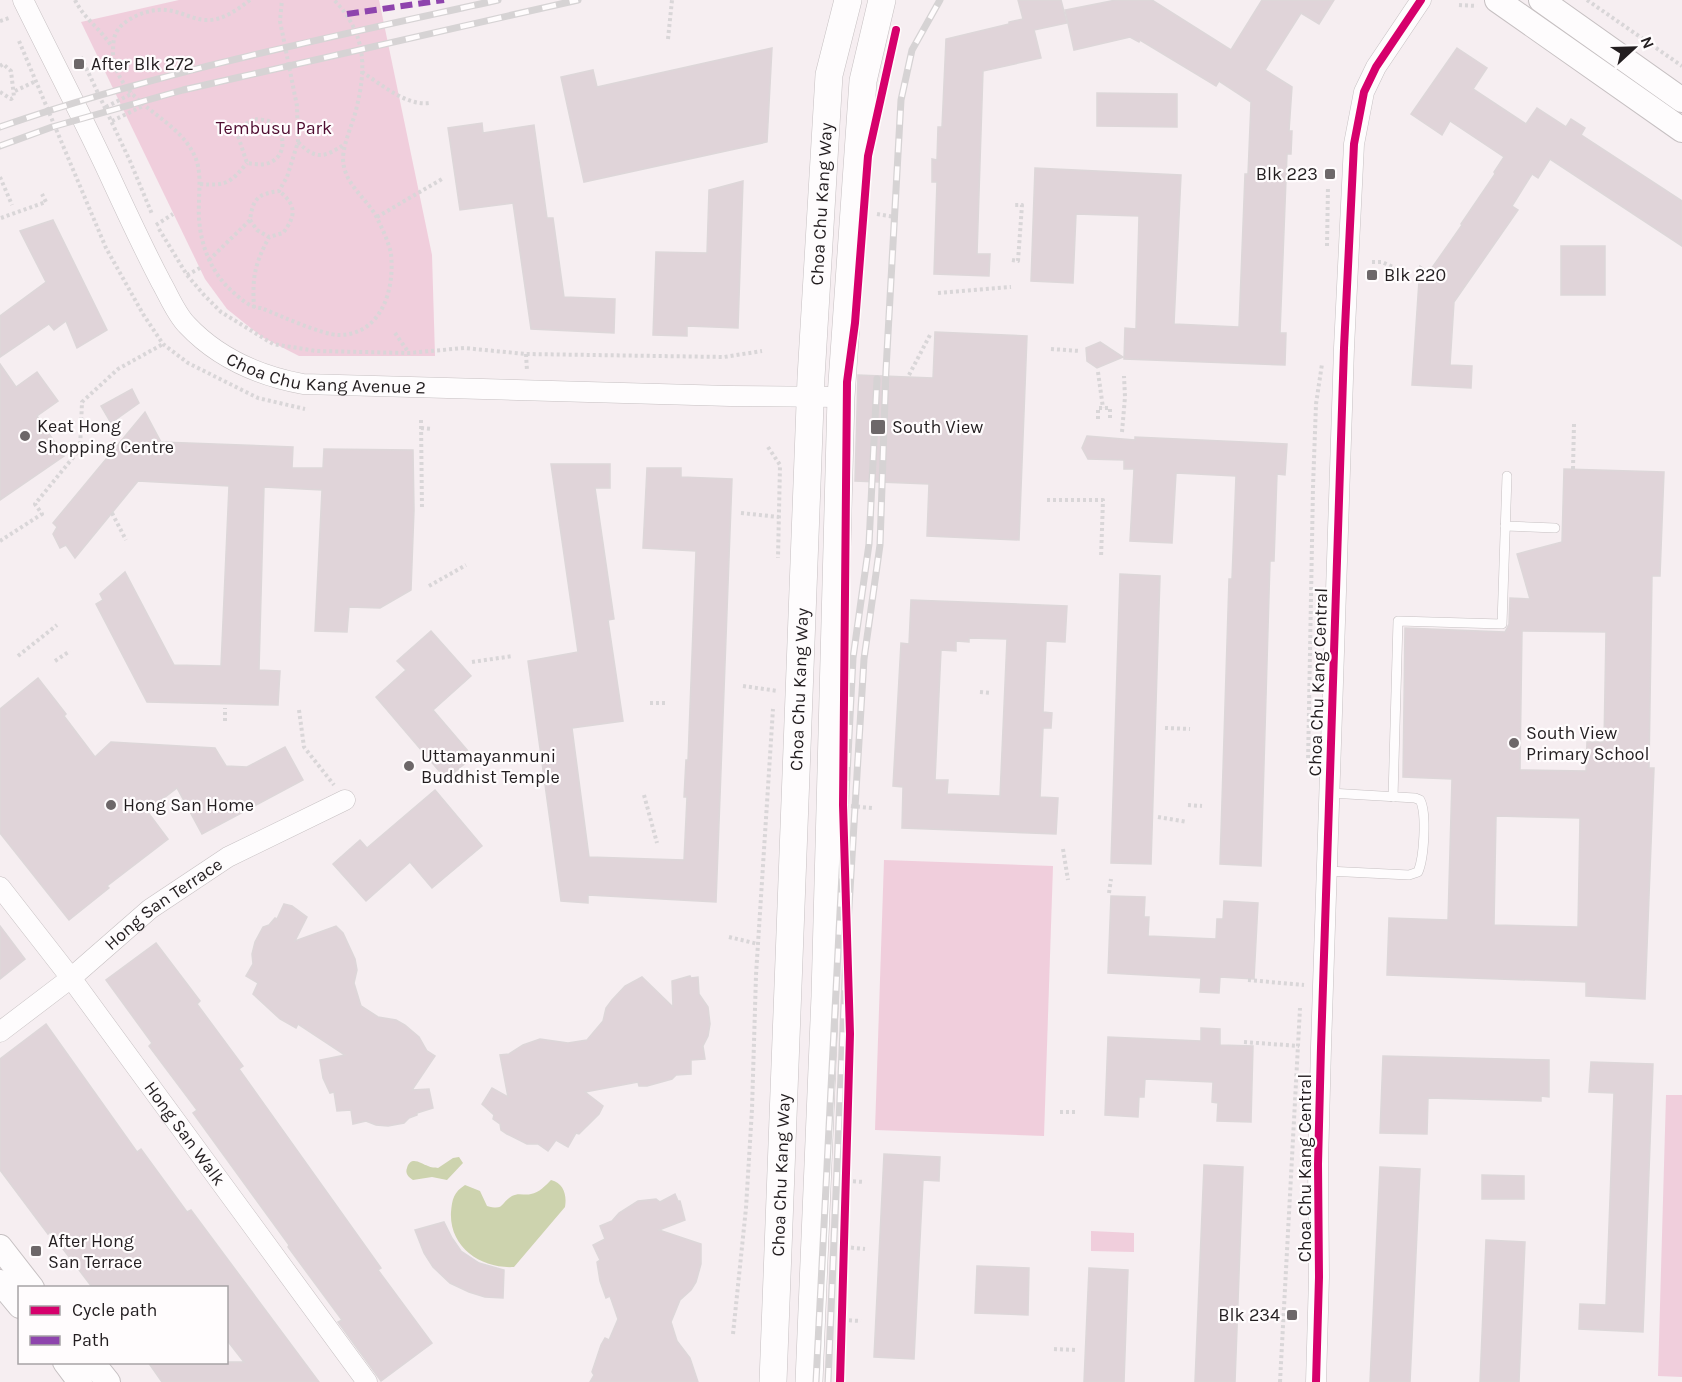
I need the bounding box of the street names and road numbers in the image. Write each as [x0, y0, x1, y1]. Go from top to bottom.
street label: Choa Chu Kang Way [806, 121, 837, 286]
street label: Choa Chu Kang Avenue 2 [222, 347, 426, 398]
street label: Choa Chu Kang Central [1304, 587, 1332, 777]
street label: Choa Chu Kang Way [785, 607, 813, 771]
street label: Hong San Terrace [100, 853, 227, 955]
street label: Choa Chu Kang Central [1294, 1074, 1316, 1262]
street label: Hong San Walk [139, 1077, 230, 1190]
street label: Choa Chu Kang Way [767, 1093, 795, 1257]

